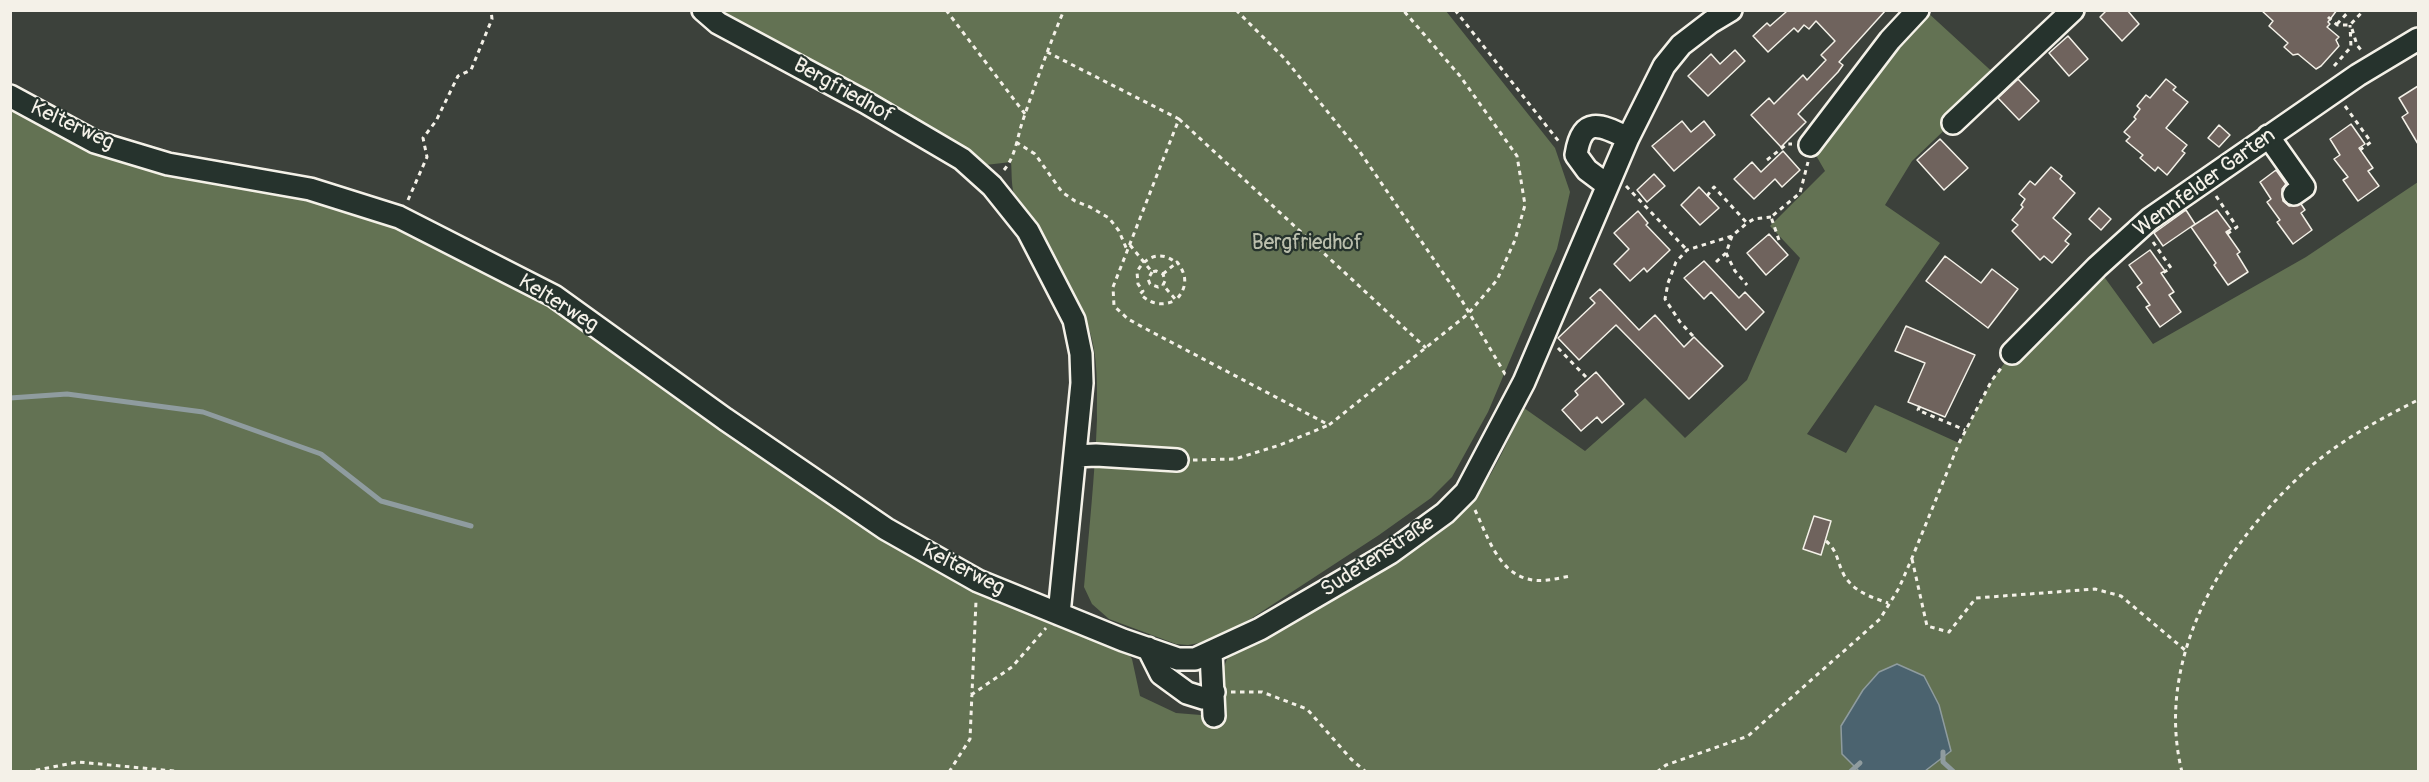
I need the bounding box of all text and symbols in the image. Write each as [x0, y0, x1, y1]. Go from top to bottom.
street label: Bergfriedhof [789, 53, 897, 129]
street label: Kelterweg [26, 96, 118, 156]
street label: Wennfelder Garten [2129, 123, 2281, 243]
park label: Bergfriedhof [1252, 231, 1362, 257]
street label: Kelterweg [513, 270, 603, 338]
street label: Sudetenstraße [1316, 511, 1440, 603]
street label: Kelterweg [917, 538, 1009, 602]

